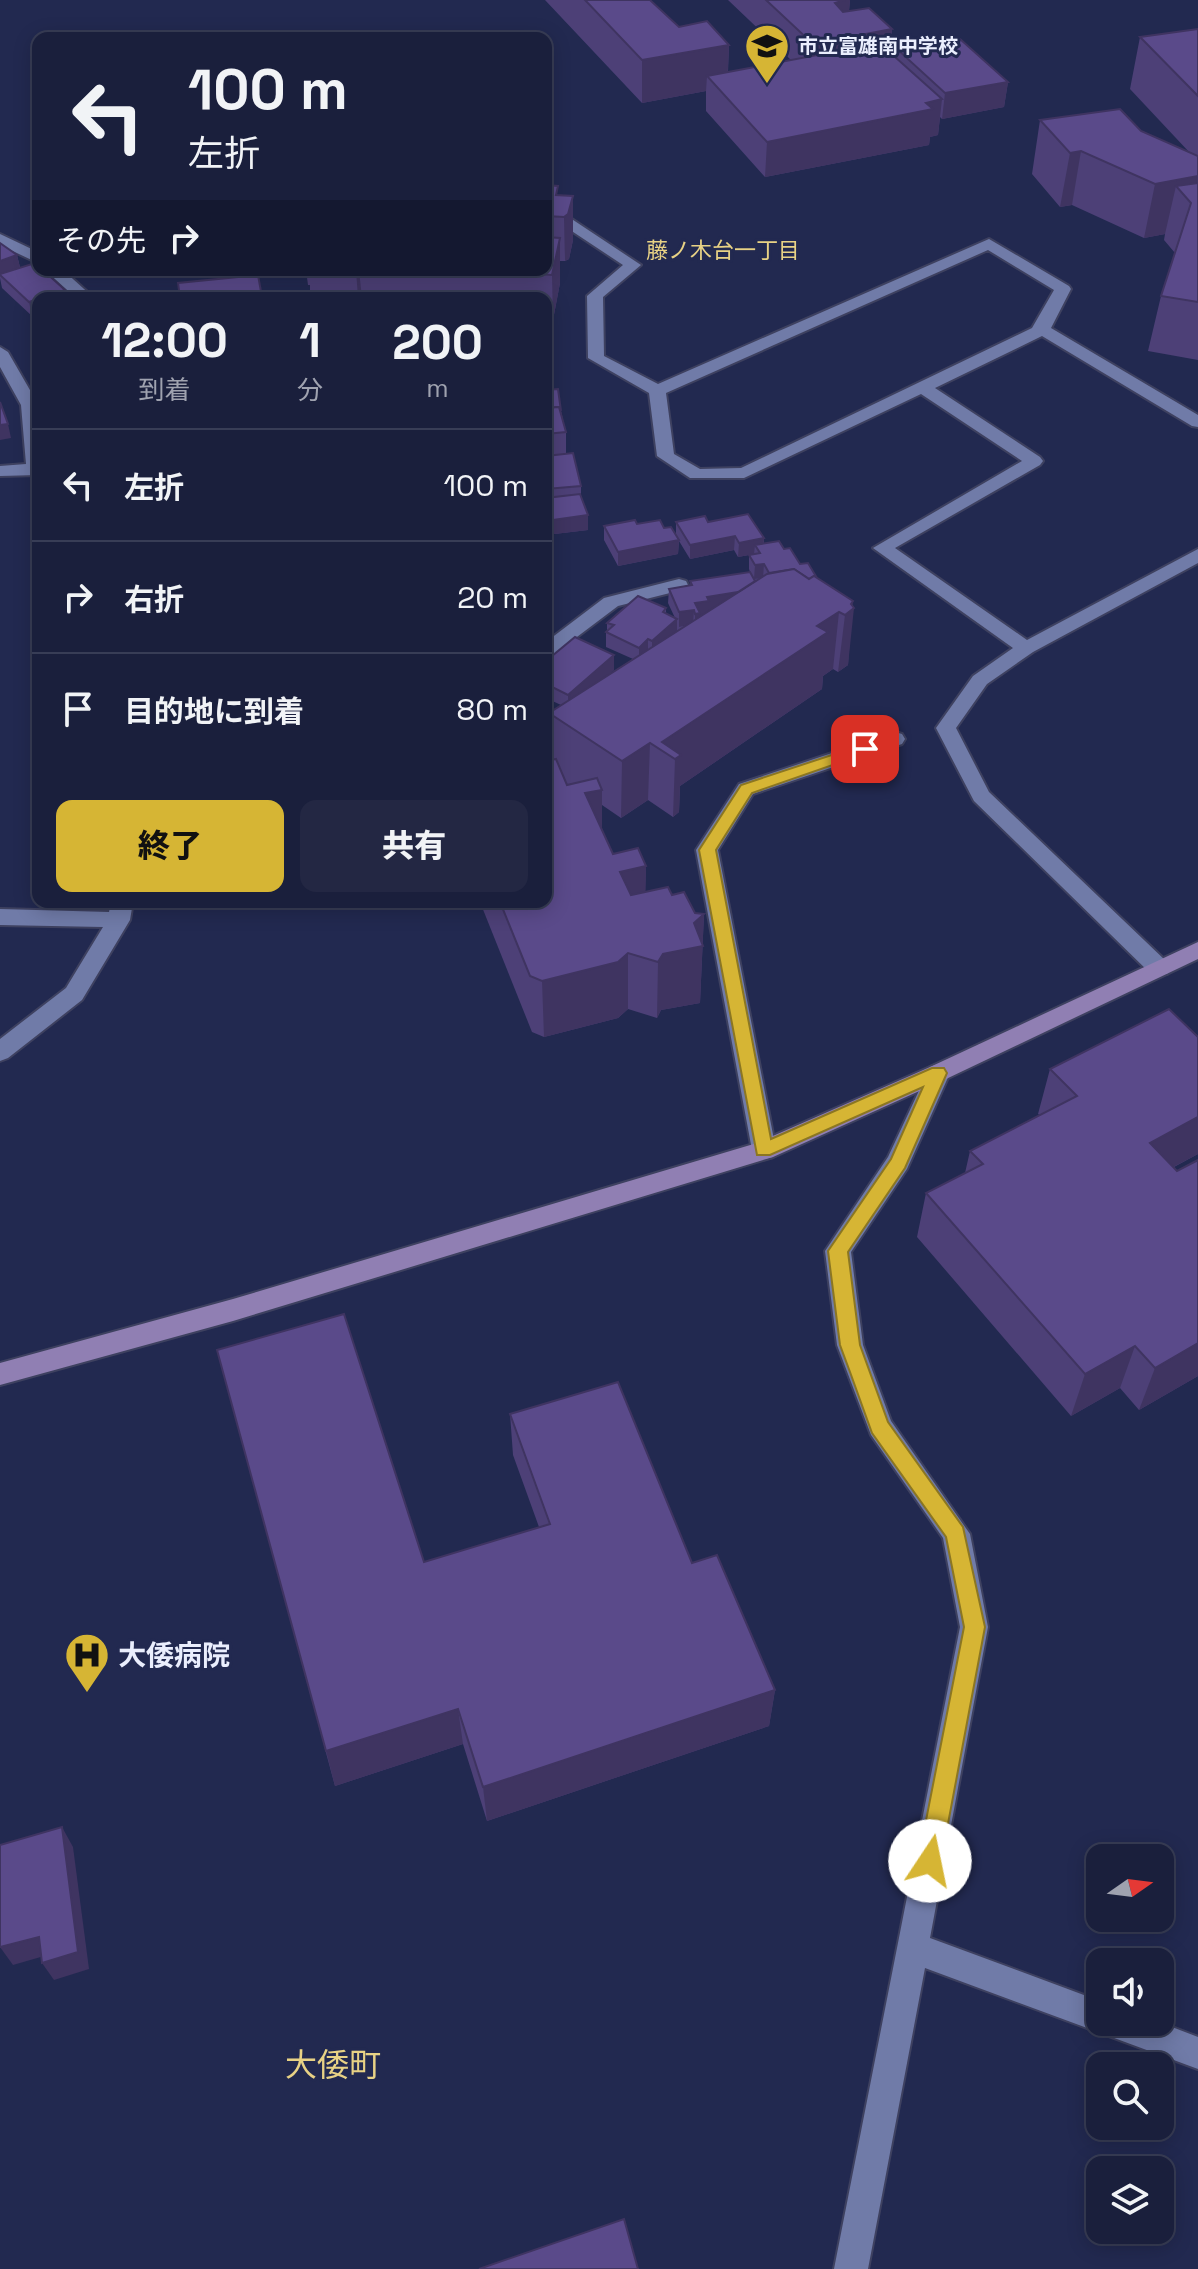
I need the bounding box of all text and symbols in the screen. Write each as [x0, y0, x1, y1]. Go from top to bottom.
school or university icon: 市立富雄南中学校 [743, 22, 791, 85]
place label: 市立富雄南中学校 [798, 33, 958, 59]
text: 100 m [188, 54, 348, 125]
icon: left [56, 64, 160, 168]
text: 左折 [188, 131, 260, 177]
icon: right [162, 216, 206, 260]
text: その先 [56, 221, 146, 260]
district label: 藤ノ木台一丁目 [646, 236, 800, 264]
text: 12:00 [101, 310, 228, 371]
text: 1 [299, 310, 321, 371]
text: 200 [392, 312, 483, 373]
text: m [426, 371, 449, 405]
text: 到着 [138, 373, 191, 407]
text: 分 [297, 373, 323, 407]
icon: left [56, 463, 100, 507]
text: 100 m [443, 466, 528, 505]
text: 左折 [124, 468, 184, 507]
icon: right [56, 575, 100, 619]
text: 20 m [457, 578, 528, 617]
text: 右折 [124, 580, 184, 619]
icon: arrive [56, 687, 100, 731]
text: 80 m [457, 690, 528, 729]
text: 目的地に到着 [124, 692, 304, 731]
pin [831, 715, 899, 783]
icon: arrive [843, 727, 887, 771]
button: 終了 [56, 800, 284, 892]
button: 共有 [300, 800, 528, 892]
hospital icon: 大倭病院 [63, 1631, 111, 1694]
place label: 大倭病院 [118, 1637, 230, 1673]
position arrow [888, 1819, 972, 1903]
north arrow [1086, 1844, 1174, 1932]
map controls [1086, 1844, 1174, 2244]
button: sound [1086, 1948, 1174, 2036]
district label: 大倭町 [285, 2045, 381, 2085]
button: search [1086, 2052, 1174, 2140]
button: layers [1086, 2156, 1174, 2244]

